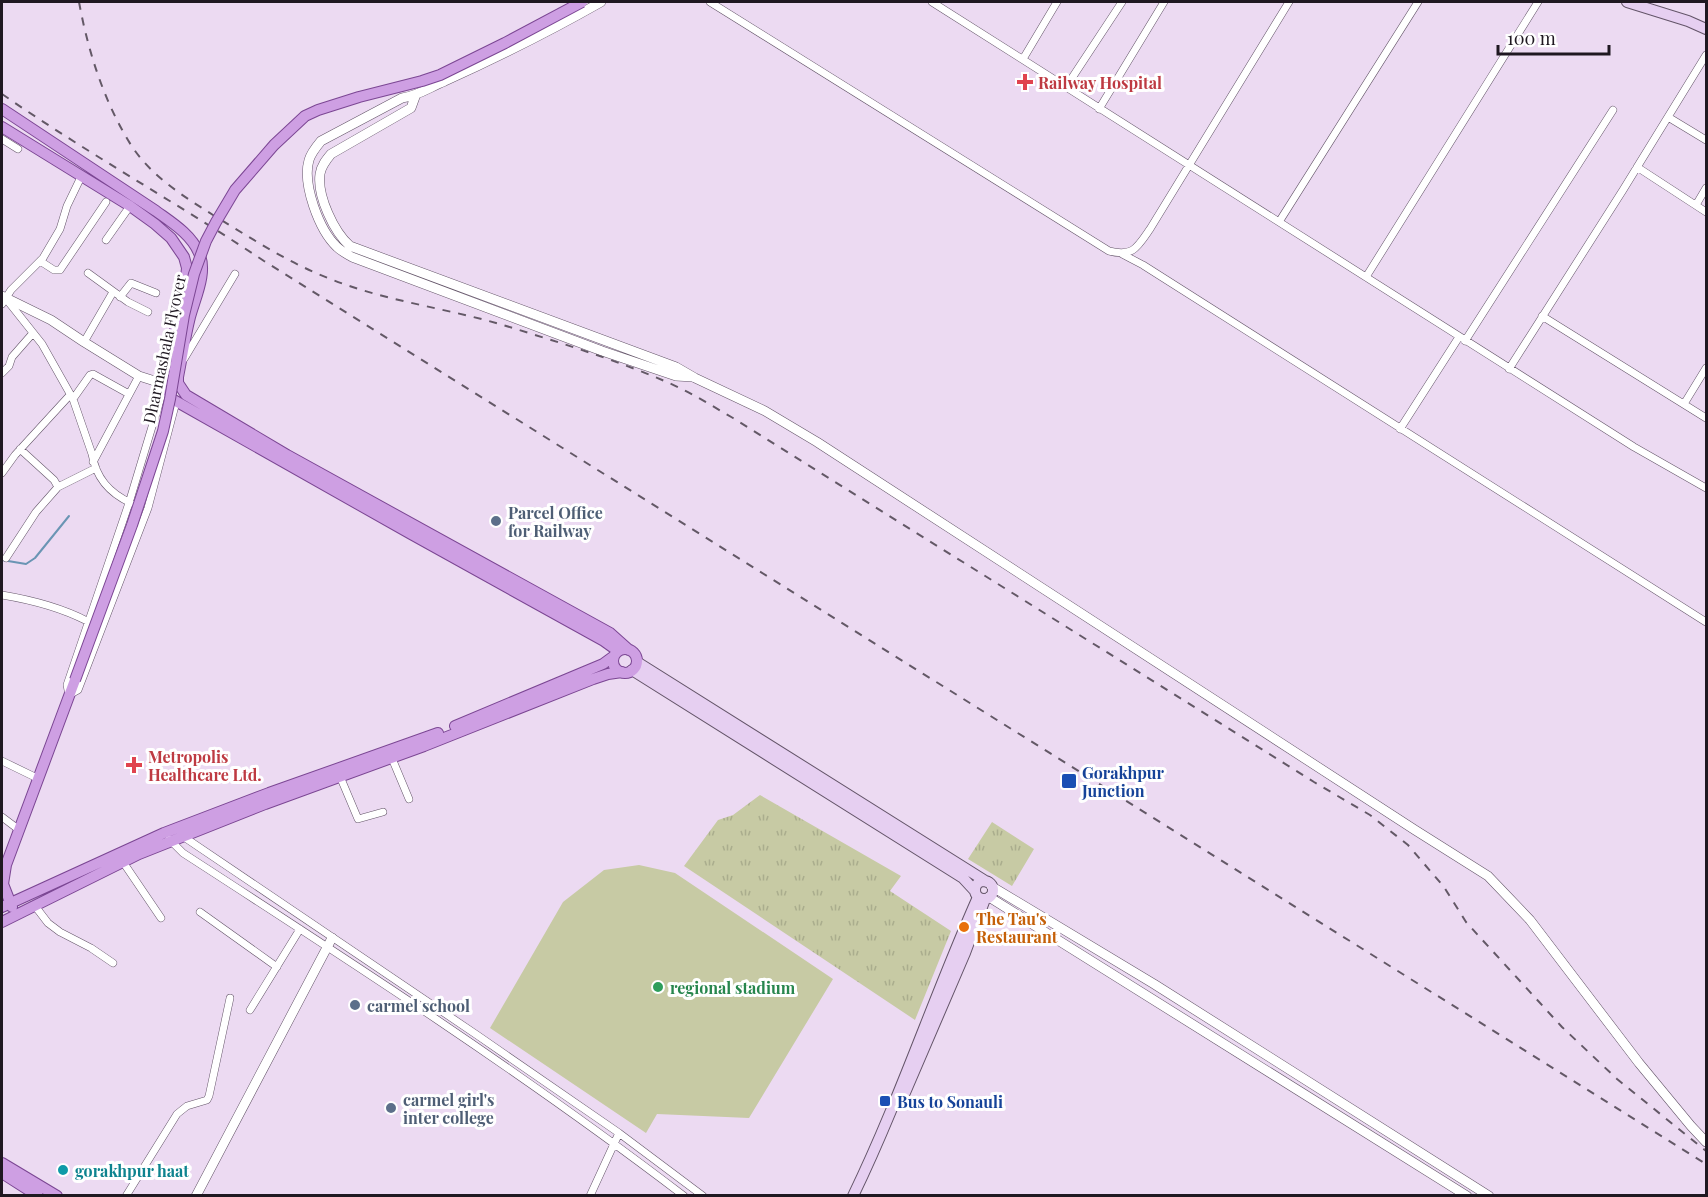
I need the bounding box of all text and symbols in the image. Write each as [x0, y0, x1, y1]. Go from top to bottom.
scale bar [1498, 18, 1609, 56]
text: 100 m [1507, 26, 1556, 50]
place label: Railway Hospital [1038, 72, 1162, 93]
marker: Railway Hospital [1016, 73, 1034, 91]
street label: Dharmashala Flyover [138, 273, 190, 425]
place label: Parcel Office for Railway [508, 502, 603, 541]
marker: Parcel Office for Railway [489, 514, 503, 528]
place label: Metropolis Healthcare Ltd. [148, 746, 262, 785]
marker: Metropolis Healthcare Ltd. [125, 756, 143, 774]
place label: Gorakhpur Junction [1081, 762, 1165, 801]
marker: Gorakhpur Junction [1060, 772, 1078, 790]
place label: The Tau's Restaurant [976, 908, 1058, 947]
marker: The Tau's Restaurant [957, 920, 971, 934]
place label: regional stadium [670, 977, 796, 998]
marker: regional stadium [651, 980, 665, 994]
place label: carmel school [367, 995, 470, 1016]
marker: carmel school [348, 998, 362, 1012]
place label: carmel girl's inter college [403, 1089, 494, 1128]
place label: Bus to Sonauli [897, 1091, 1003, 1112]
marker: Bus to Sonauli [878, 1094, 892, 1108]
marker: carmel girl's inter college [384, 1101, 398, 1115]
place label: gorakhpur haat [75, 1160, 189, 1181]
marker: gorakhpur haat [56, 1163, 70, 1177]

